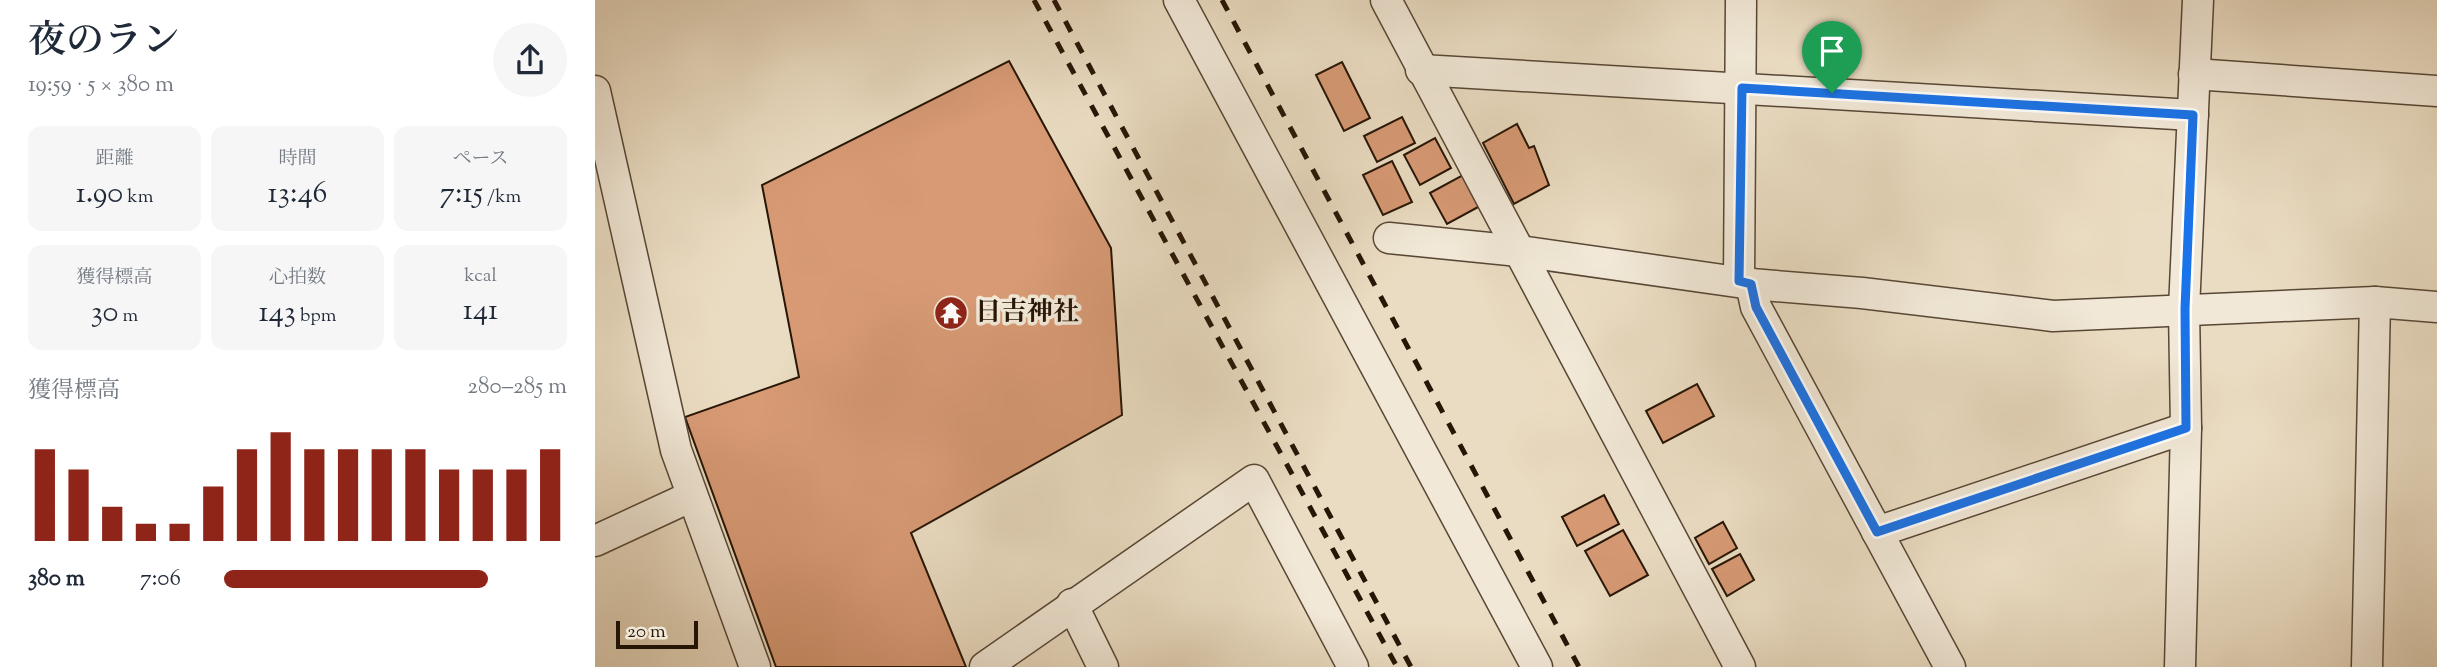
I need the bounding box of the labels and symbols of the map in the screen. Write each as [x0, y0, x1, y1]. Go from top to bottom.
pin [1802, 21, 1862, 93]
temple icon: 日吉神社 [932, 294, 970, 332]
place label: 日吉神社 [975, 295, 1079, 332]
scale bar [616, 618, 698, 650]

